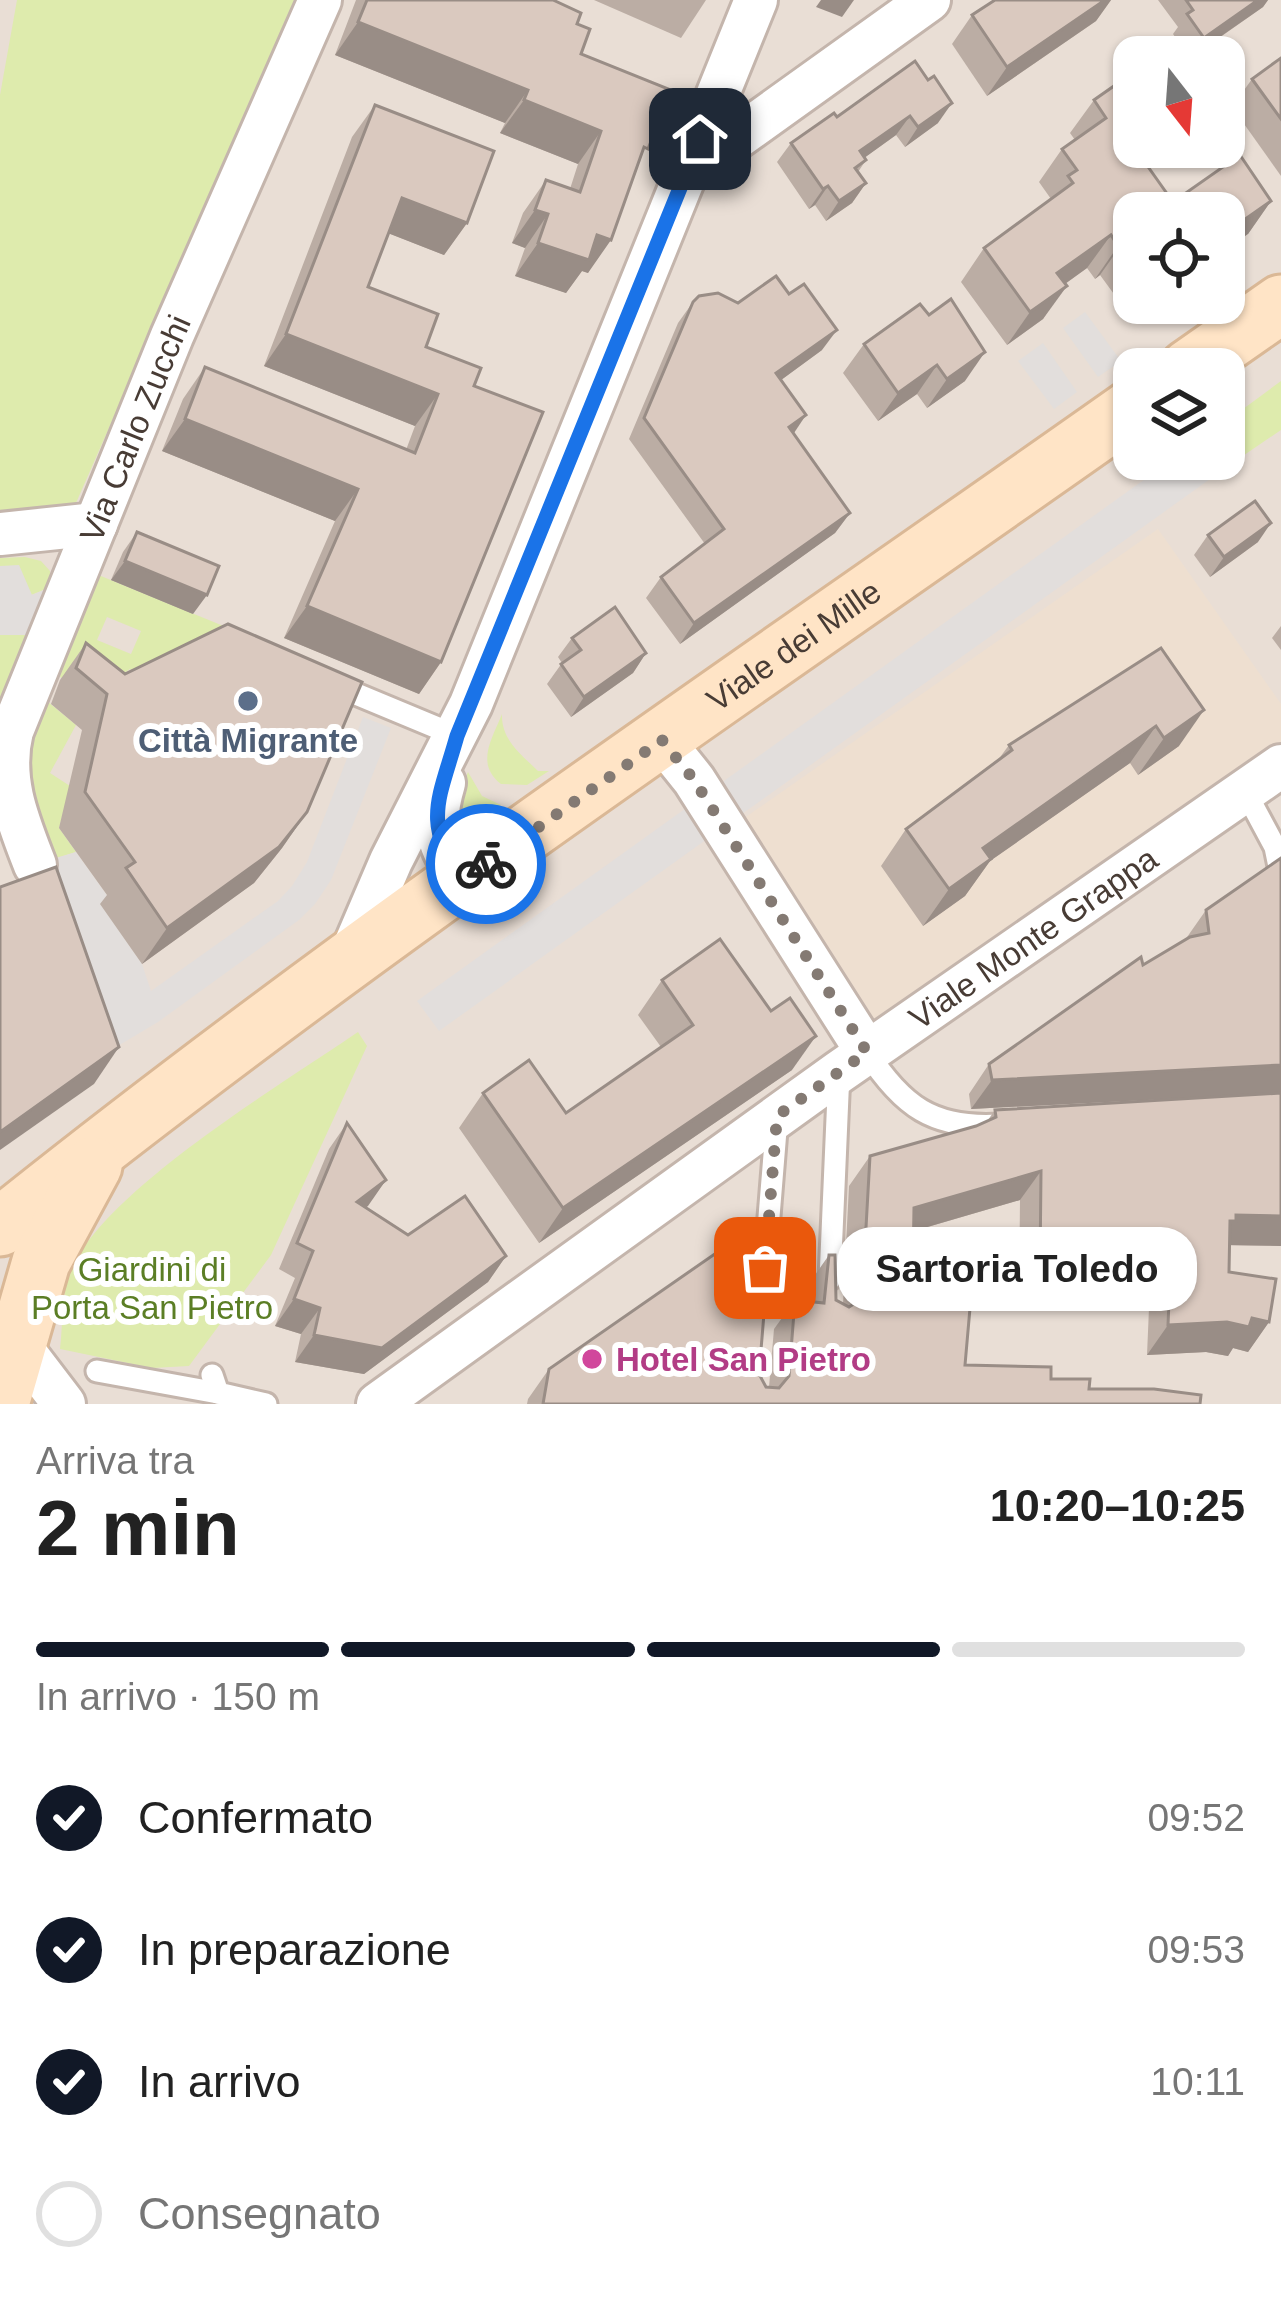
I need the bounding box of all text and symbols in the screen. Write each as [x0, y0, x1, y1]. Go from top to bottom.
north arrow [1113, 36, 1245, 168]
map controls [1113, 36, 1245, 480]
pin [649, 88, 751, 190]
icon: home [667, 106, 733, 172]
button: locate [1113, 192, 1245, 324]
street label: Via Carlo Zucchi [73, 309, 198, 547]
button: layers [1113, 348, 1245, 480]
street label: Viale dei Mille [700, 572, 888, 719]
marker: Città Migrante [235, 688, 261, 714]
place label: Città Migrante [138, 722, 358, 759]
courier [426, 804, 546, 924]
icon: bike [453, 831, 519, 897]
street label: Viale Monte Grappa [902, 839, 1165, 1037]
pin [714, 1217, 816, 1319]
callout: Sartoria Toledo [837, 1226, 1197, 1310]
icon: bag [732, 1235, 798, 1301]
text: Sartoria Toledo [875, 1247, 1159, 1290]
park label: Giardini di Porta San Pietro [31, 1251, 273, 1326]
place label: Hotel San Pietro [616, 1341, 871, 1378]
marker: Hotel San Pietro [579, 1346, 605, 1372]
text: Arriva tra [36, 1439, 194, 1482]
text: 10:20–10:25 [990, 1480, 1245, 1531]
text: 2 min [36, 1484, 240, 1572]
text: In arrivo · 150 m [36, 1675, 320, 1718]
icon: check [36, 1785, 102, 1851]
text: Confermato [138, 1792, 373, 1843]
text: 09:52 [1147, 1796, 1245, 1839]
icon: check [36, 1917, 102, 1983]
text: In preparazione [138, 1924, 451, 1975]
text: 09:53 [1147, 1928, 1245, 1971]
icon: check [36, 2049, 102, 2115]
text: In arrivo [138, 2056, 301, 2107]
text: 10:11 [1150, 2060, 1245, 2103]
text: Consegnato [138, 2188, 381, 2239]

